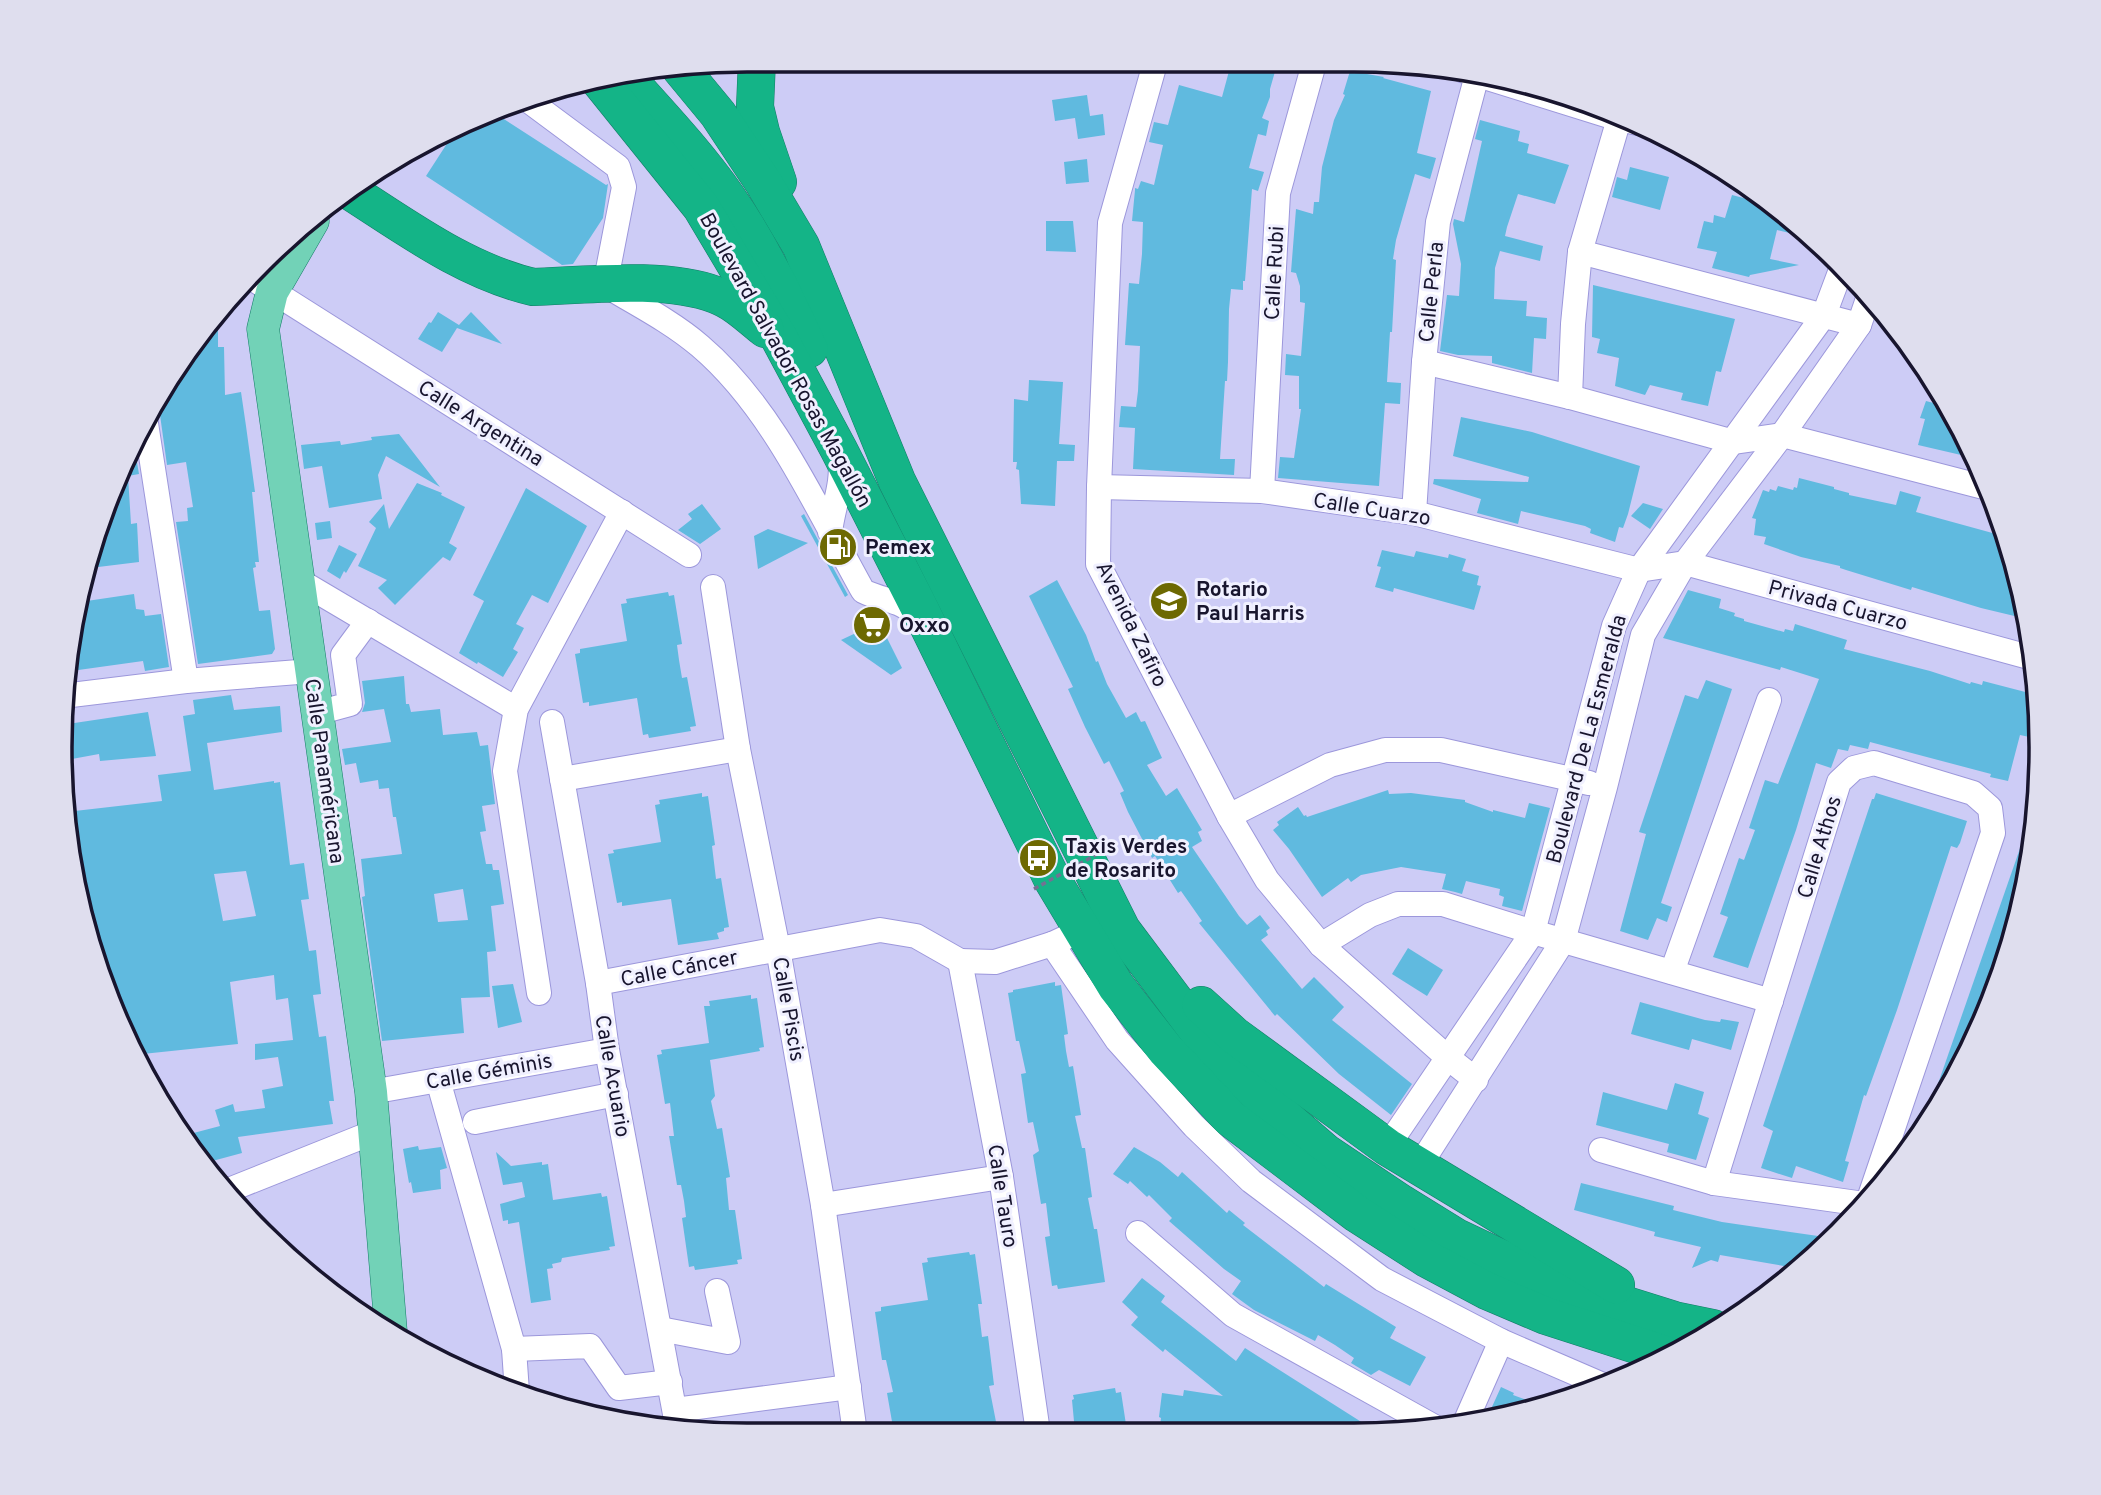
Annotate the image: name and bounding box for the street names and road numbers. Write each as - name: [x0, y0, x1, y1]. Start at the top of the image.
- street label: Boulevard Salvador Rosas Magallón: [692, 209, 877, 513]
- street label: Calle Rubi: [1260, 225, 1291, 321]
- street label: Calle Perla: [1414, 240, 1451, 344]
- street label: Calle Argentina: [412, 375, 548, 474]
- street label: Calle Cuarzo: [1311, 488, 1433, 533]
- street label: Avenida Zafiro: [1089, 557, 1173, 692]
- street label: Privada Cuarzo: [1765, 575, 1910, 638]
- street label: Boulevard De La Esmeralda: [1541, 612, 1634, 867]
- street label: Calle Panaméricana: [297, 677, 350, 865]
- street label: Calle Athos: [1792, 793, 1849, 902]
- street label: Calle Cáncer: [618, 945, 740, 994]
- street label: Calle Piscis: [765, 955, 810, 1064]
- street label: Calle Acuario: [587, 1013, 636, 1140]
- street label: Calle Géminis: [424, 1048, 555, 1097]
- street label: Calle Tauro: [980, 1143, 1023, 1250]

